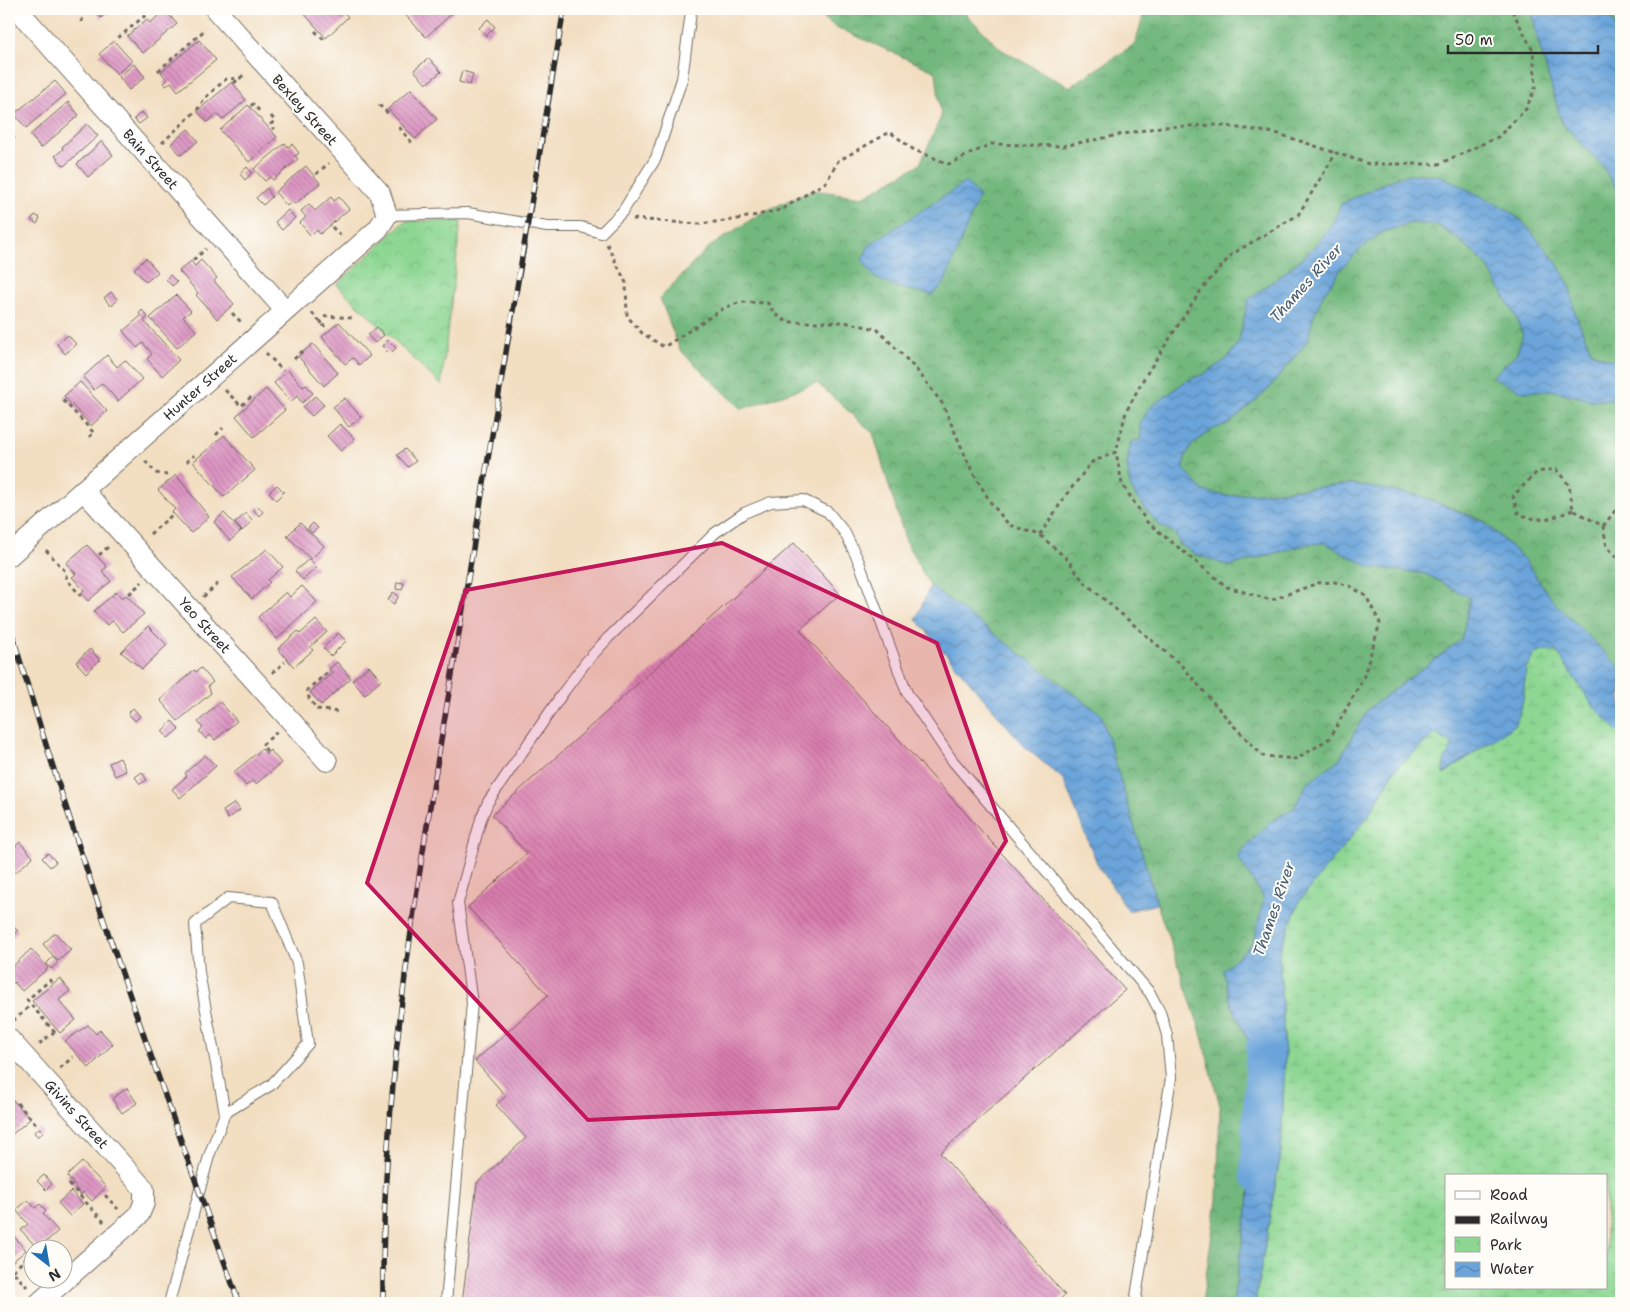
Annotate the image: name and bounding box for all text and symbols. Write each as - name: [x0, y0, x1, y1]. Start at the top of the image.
- scale bar: [1448, 22, 1598, 54]
- text: 50 m: [1455, 30, 1493, 50]
- street label: Bexley Street: [268, 71, 342, 149]
- street label: Bain Street: [119, 125, 182, 193]
- water label: Thames River: [1265, 239, 1347, 327]
- street label: Hunter Street: [159, 349, 240, 424]
- street label: Yeo Street: [175, 594, 235, 657]
- water label: Thames River: [1248, 858, 1300, 959]
- street label: Givins Street: [41, 1076, 112, 1152]
- legend: [1445, 1174, 1608, 1290]
- text: Road: [1490, 1185, 1528, 1205]
- text: Railway: [1490, 1209, 1548, 1229]
- text: Park: [1490, 1235, 1522, 1255]
- north arrow: [22, 1240, 72, 1290]
- text: Water: [1490, 1259, 1534, 1279]
- text: N: [45, 1265, 64, 1286]

